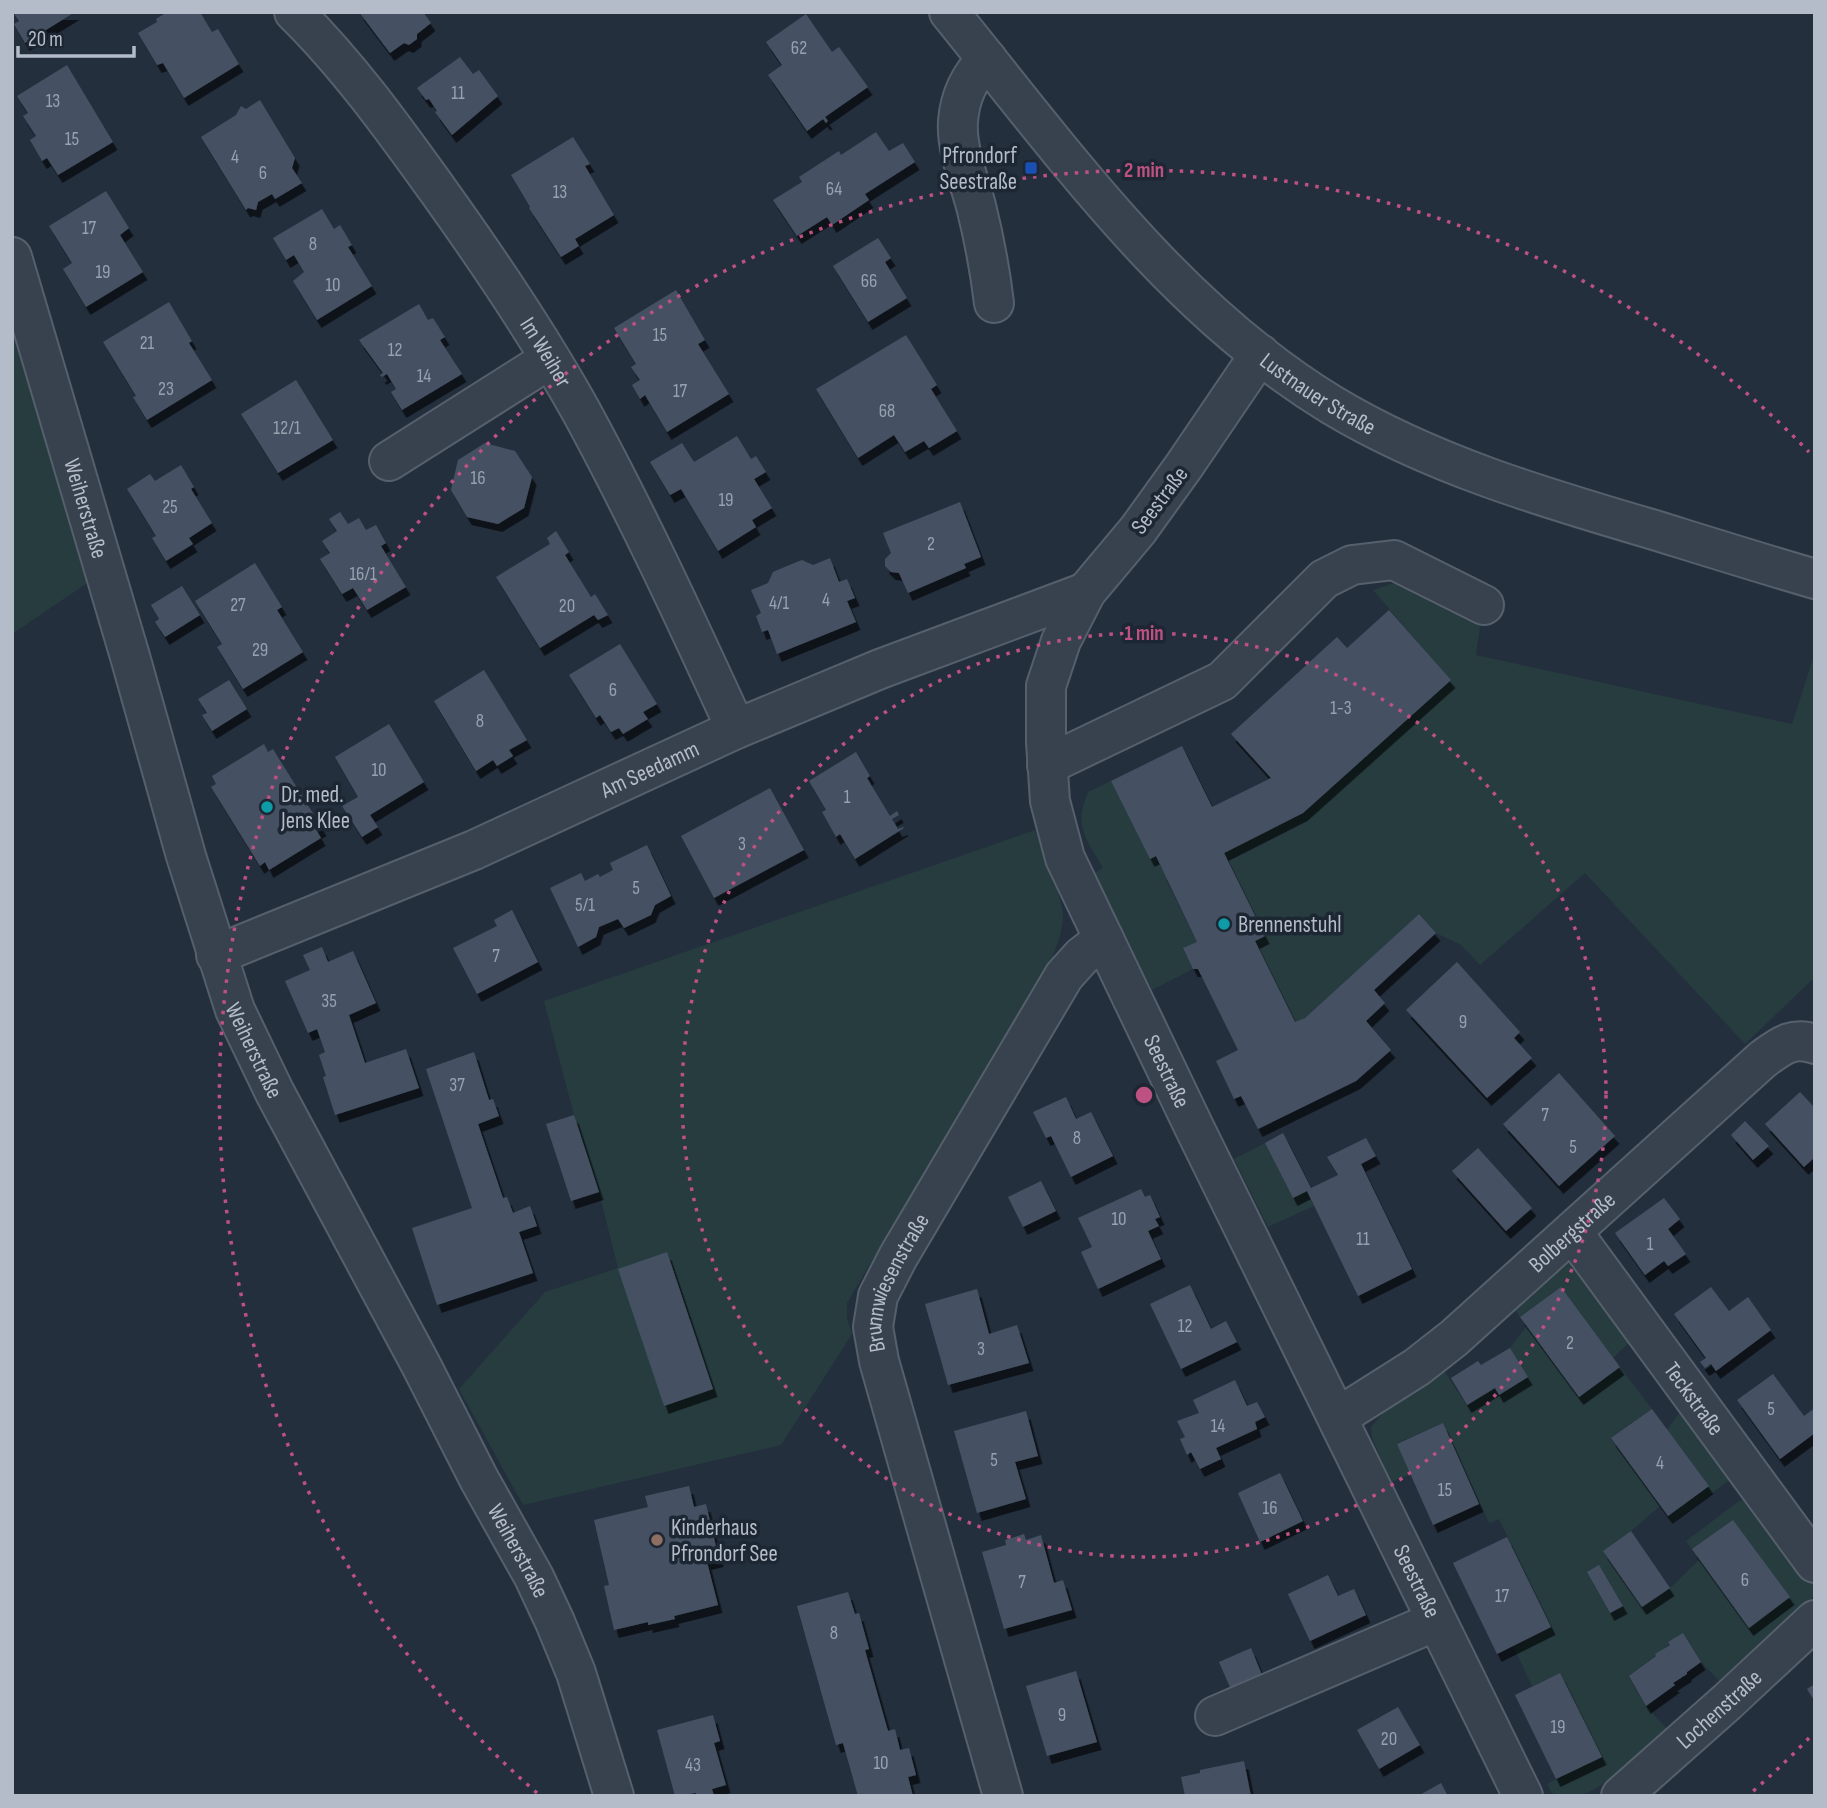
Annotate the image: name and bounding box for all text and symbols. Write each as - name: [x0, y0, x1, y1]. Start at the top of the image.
- scale bar: [18, 14, 133, 58]
- text: 20 m: [28, 27, 63, 52]
- house number: 62: [791, 37, 807, 60]
- house number: 11: [451, 82, 465, 105]
- house number: 13: [46, 90, 60, 113]
- house number: 15: [65, 128, 79, 151]
- place label: Pfrondorf Seestraße: [939, 142, 1017, 196]
- house number: 4: [231, 146, 239, 169]
- text: 2 min: [1124, 158, 1164, 183]
- marker: Pfrondorf Seestraße: [1023, 160, 1039, 176]
- house number: 6: [259, 162, 267, 185]
- house number: 64: [826, 178, 842, 201]
- house number: 13: [553, 181, 567, 204]
- house number: 17: [82, 217, 97, 240]
- house number: 8: [309, 233, 317, 256]
- house number: 19: [95, 261, 111, 284]
- house number: 66: [861, 270, 877, 293]
- house number: 10: [325, 274, 341, 297]
- street label: Im Weiher: [513, 312, 578, 393]
- house number: 15: [653, 324, 667, 347]
- house number: 21: [140, 332, 155, 355]
- house number: 12: [388, 339, 402, 362]
- street label: Lustnauer Straße: [1254, 347, 1380, 442]
- house number: 14: [417, 365, 431, 388]
- house number: 23: [158, 378, 174, 401]
- house number: 17: [673, 380, 688, 403]
- house number: 68: [879, 400, 895, 423]
- house number: 12/1: [273, 417, 301, 440]
- street label: Weiherstraße: [57, 455, 113, 562]
- street label: Seestraße: [1125, 461, 1194, 540]
- house number: 16: [471, 467, 485, 490]
- house number: 19: [718, 489, 734, 512]
- house number: 25: [162, 496, 178, 519]
- house number: 2: [927, 533, 935, 556]
- house number: 16/1: [349, 563, 377, 586]
- house number: 4: [822, 589, 830, 612]
- house number: 4/1: [769, 592, 789, 615]
- house number: 27: [230, 594, 246, 617]
- house number: 20: [559, 595, 575, 618]
- text: 1 min: [1124, 621, 1164, 646]
- house number: 29: [252, 639, 268, 662]
- house number: 6: [609, 679, 617, 702]
- house number: 1-3: [1330, 697, 1352, 720]
- house number: 8: [476, 710, 484, 733]
- street label: Am Seedamm: [596, 735, 704, 805]
- house number: 10: [371, 759, 387, 782]
- place label: Dr. med. Jens Klee: [280, 781, 350, 835]
- house number: 1: [844, 786, 851, 809]
- marker: Dr. med. Jens Klee: [259, 799, 275, 815]
- house number: 3: [738, 833, 746, 856]
- house number: 5: [632, 877, 640, 900]
- house number: 5/1: [575, 894, 595, 917]
- place label: Brennenstuhl: [1238, 911, 1342, 939]
- marker: Brennenstuhl: [1216, 916, 1232, 932]
- house number: 7: [492, 945, 500, 968]
- house number: 35: [321, 990, 337, 1013]
- street label: Weiherstraße: [219, 998, 288, 1103]
- house number: 9: [1459, 1011, 1467, 1034]
- street label: Seestraße: [1137, 1031, 1196, 1113]
- house number: 37: [449, 1074, 465, 1097]
- centre of rings: [1132, 1083, 1156, 1107]
- house number: 7: [1541, 1104, 1549, 1127]
- house number: 8: [1073, 1127, 1081, 1150]
- house number: 5: [1569, 1136, 1577, 1159]
- street label: Bolbergstraße: [1523, 1186, 1622, 1279]
- house number: 10: [1111, 1208, 1127, 1231]
- street label: Brunnwiesenstraße: [860, 1209, 936, 1354]
- house number: 11: [1356, 1228, 1370, 1251]
- house number: 1: [1647, 1233, 1654, 1256]
- house number: 12: [1178, 1315, 1192, 1338]
- house number: 2: [1566, 1332, 1574, 1355]
- house number: 3: [977, 1338, 985, 1361]
- street label: Teckstraße: [1657, 1357, 1730, 1441]
- house number: 5: [1767, 1398, 1775, 1421]
- house number: 14: [1211, 1415, 1225, 1438]
- house number: 5: [990, 1449, 998, 1472]
- house number: 4: [1656, 1452, 1664, 1475]
- house number: 15: [1438, 1479, 1452, 1502]
- house number: 16: [1263, 1497, 1277, 1520]
- street label: Weiherstraße: [481, 1499, 555, 1602]
- place label: Kinderhaus Pfrondorf See: [671, 1514, 778, 1568]
- marker: Kinderhaus Pfrondorf See: [649, 1532, 665, 1548]
- street label: Seestraße: [1387, 1541, 1446, 1623]
- house number: 6: [1741, 1569, 1749, 1592]
- house number: 7: [1018, 1571, 1026, 1594]
- house number: 17: [1495, 1585, 1510, 1608]
- house number: 8: [830, 1622, 838, 1645]
- street label: Lochenstraße: [1671, 1664, 1768, 1755]
- house number: 9: [1058, 1704, 1066, 1727]
- house number: 19: [1550, 1716, 1566, 1739]
- house number: 20: [1381, 1728, 1397, 1751]
- house number: 10: [873, 1752, 889, 1775]
- house number: 43: [685, 1754, 701, 1777]

